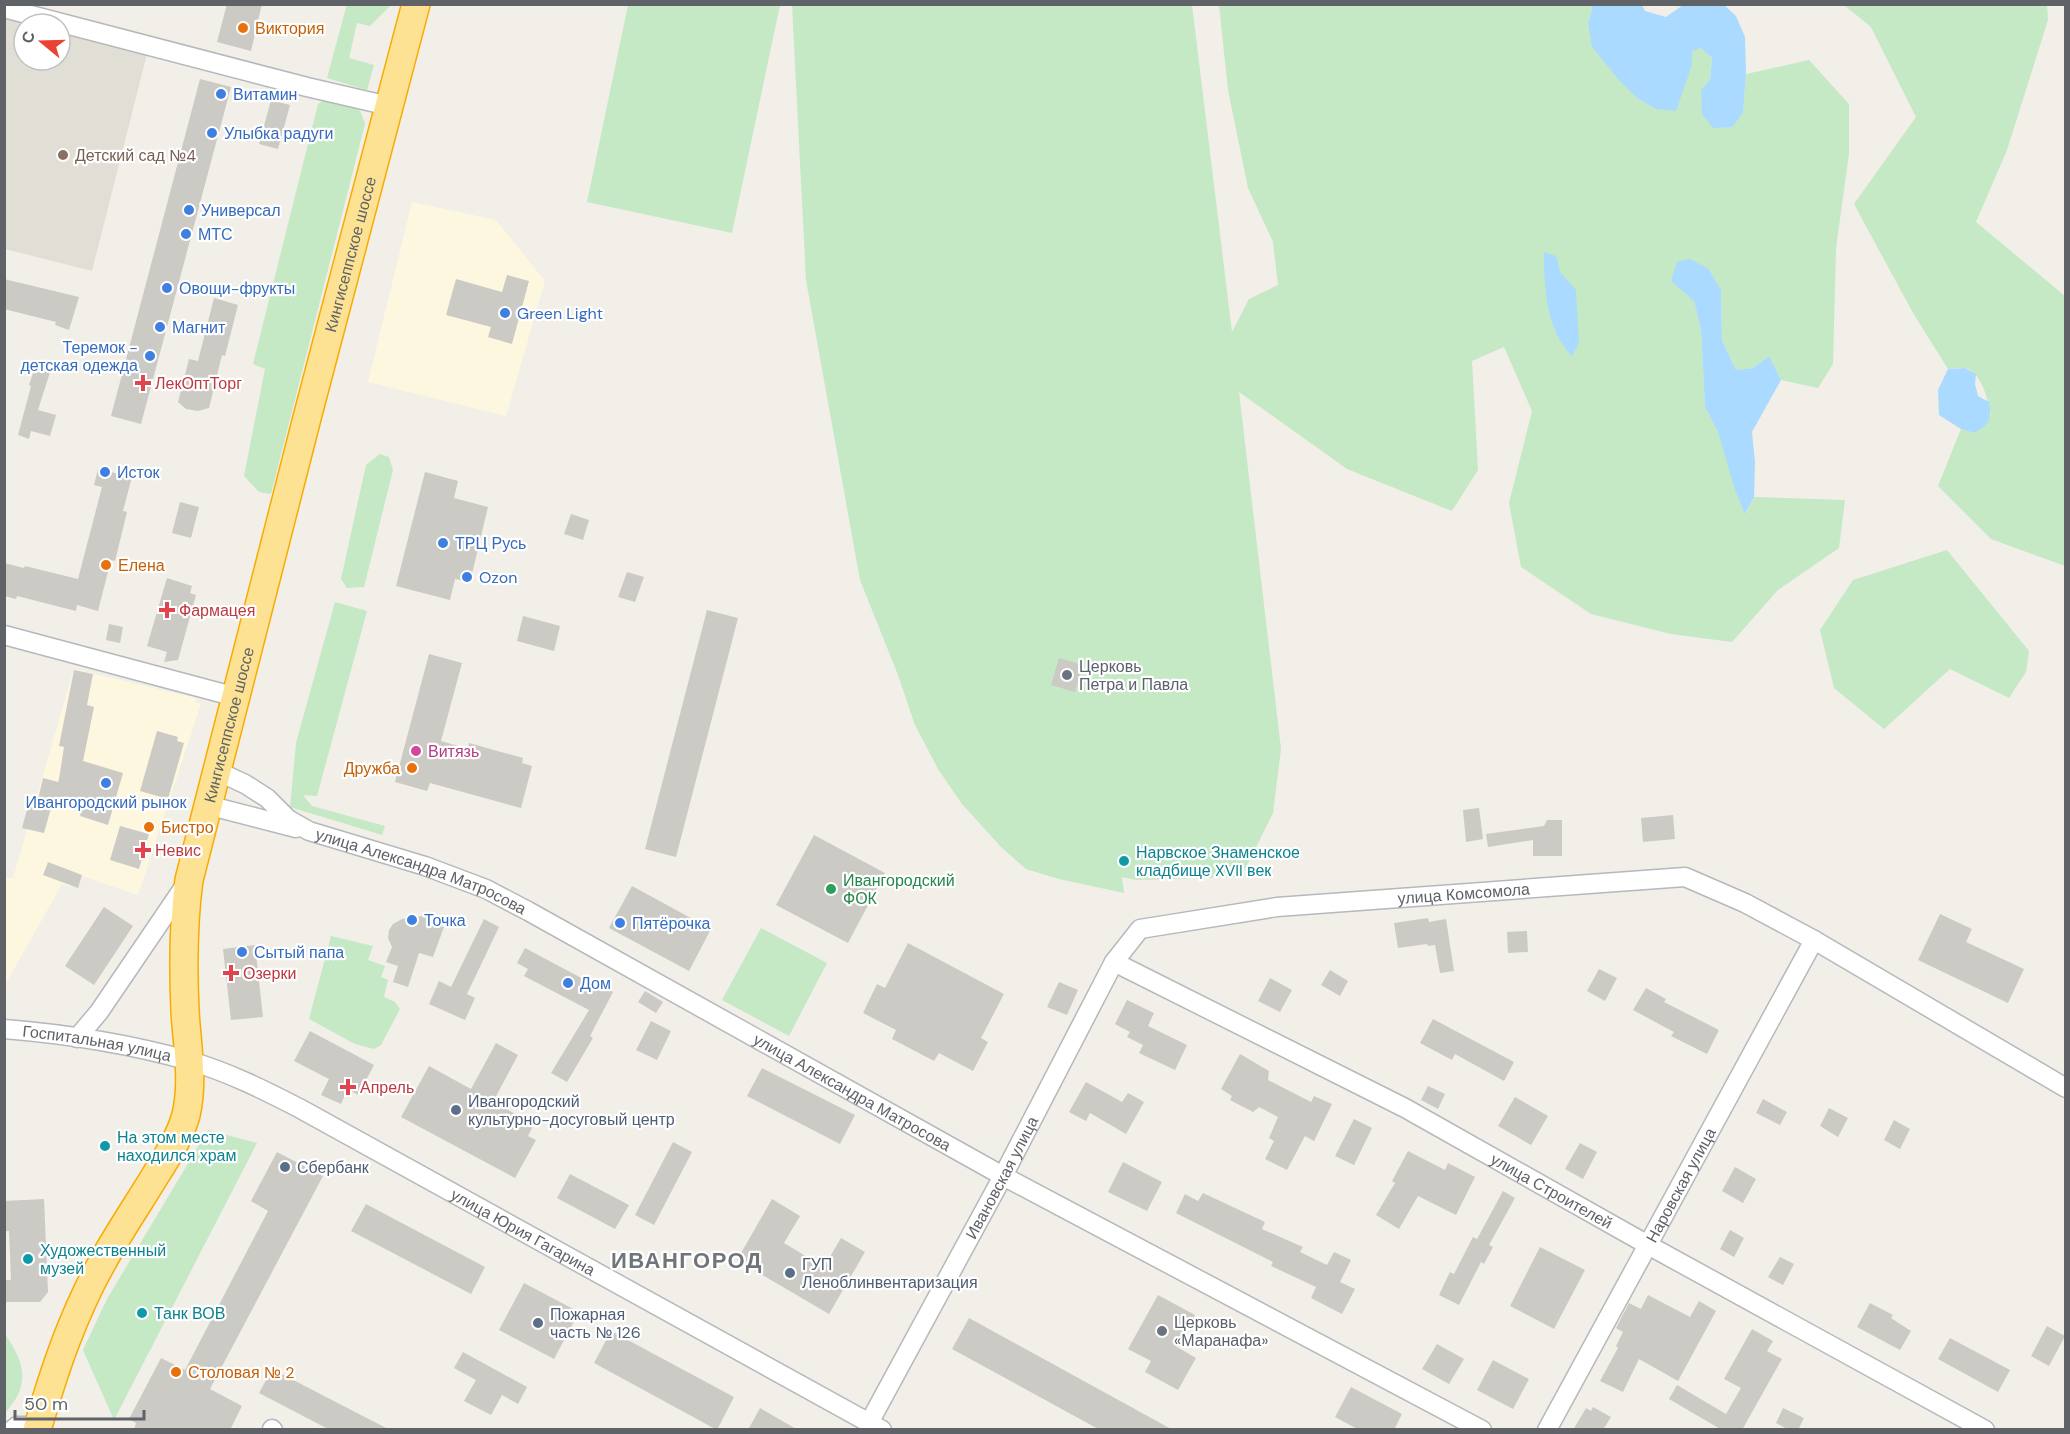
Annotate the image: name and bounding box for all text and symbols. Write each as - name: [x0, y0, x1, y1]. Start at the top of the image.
- north arrow: [12, 12, 72, 72]
- place label: Виктория: [255, 18, 324, 39]
- marker: Виктория: [236, 21, 250, 35]
- text: С: [16, 28, 40, 46]
- place label: Витамин: [233, 84, 297, 105]
- marker: Витамин: [214, 87, 228, 101]
- place label: Улыбка радуги: [224, 123, 334, 144]
- marker: Улыбка радуги: [205, 126, 219, 140]
- place label: Детский сад №4: [75, 145, 196, 166]
- marker: Детский сад №4: [56, 148, 70, 162]
- street label: Кингисеппское шоссе: [320, 174, 381, 334]
- place label: Универсал: [201, 200, 281, 221]
- marker: Универсал: [182, 203, 196, 217]
- place label: МТС: [198, 224, 233, 245]
- marker: МТС: [179, 227, 193, 241]
- place label: Овощи-фрукты: [179, 278, 295, 299]
- marker: Овощи-фрукты: [160, 281, 174, 295]
- place label: Green Light: [517, 303, 603, 324]
- marker: Green Light: [498, 306, 512, 320]
- place label: Магнит: [172, 317, 226, 338]
- marker: Магнит: [153, 320, 167, 334]
- place label: Теремок - детская одежда: [20, 337, 138, 376]
- marker: Теремок - детская одежда: [143, 349, 157, 363]
- place label: ЛекОптТорг: [155, 373, 242, 394]
- marker: ЛекОптТорг: [136, 376, 150, 390]
- place label: Исток: [117, 462, 161, 483]
- marker: Исток: [98, 465, 112, 479]
- place label: ТРЦ Русь: [455, 533, 526, 554]
- marker: ТРЦ Русь: [436, 536, 450, 550]
- place label: Елена: [118, 555, 165, 576]
- marker: Елена: [99, 558, 113, 572]
- place label: Ozon: [479, 567, 517, 588]
- marker: Ozon: [460, 570, 474, 584]
- place label: Фармацея: [179, 600, 255, 621]
- marker: Фармацея: [160, 603, 174, 617]
- street label: Кингисеппское шоссе: [199, 645, 259, 805]
- place label: Церковь Петра и Павла: [1079, 656, 1188, 695]
- marker: Церковь Петра и Павла: [1060, 668, 1074, 682]
- place label: Витязь: [428, 741, 479, 762]
- marker: Витязь: [409, 744, 423, 758]
- place label: Дружба: [344, 758, 400, 779]
- marker: Дружба: [405, 761, 419, 775]
- marker: Ивангородский рынок: [99, 776, 113, 790]
- place label: Ивангородский рынок: [26, 792, 187, 813]
- place label: Бистро: [161, 817, 214, 838]
- marker: Бистро: [142, 820, 156, 834]
- street label: улица Александра Матросова: [313, 824, 530, 919]
- place label: Невис: [155, 840, 201, 861]
- place label: Нарвское Знаменское кладбище XVII век: [1136, 842, 1300, 881]
- marker: Невис: [136, 843, 150, 857]
- marker: Нарвское Знаменское кладбище XVII век: [1117, 854, 1131, 868]
- place label: Ивангородский ФОК: [843, 870, 955, 909]
- street label: улица Комсомола: [1397, 878, 1531, 909]
- marker: Ивангородский ФОК: [824, 882, 838, 896]
- place label: Точка: [424, 910, 466, 931]
- marker: Точка: [405, 913, 419, 927]
- place label: Пятёрочка: [632, 913, 711, 934]
- marker: Пятёрочка: [613, 916, 627, 930]
- place label: Сытый папа: [254, 942, 344, 963]
- marker: Сытый папа: [235, 945, 249, 959]
- place label: Озерки: [243, 963, 296, 984]
- marker: Озерки: [224, 966, 238, 980]
- place label: Дом: [580, 973, 611, 994]
- marker: Дом: [561, 976, 575, 990]
- street label: Госпитальная улица: [21, 1021, 174, 1067]
- street label: улица Александра Матросова: [750, 1029, 955, 1156]
- place label: Апрель: [360, 1077, 414, 1098]
- marker: Апрель: [341, 1080, 355, 1094]
- place label: Ивангородский культурно-досуговый центр: [468, 1091, 675, 1130]
- marker: Ивангородский культурно-досуговый центр: [449, 1103, 463, 1117]
- street label: Ивановская улица: [961, 1113, 1043, 1243]
- street label: Наровская улица: [1641, 1124, 1721, 1246]
- place label: На этом месте находился храм: [117, 1127, 236, 1166]
- marker: На этом месте находился храм: [98, 1139, 112, 1153]
- street label: улица Строителей: [1487, 1148, 1616, 1234]
- place label: Сбербанк: [297, 1157, 370, 1178]
- marker: Сбербанк: [278, 1160, 292, 1174]
- street label: улица Юрия Гагарина: [447, 1184, 599, 1281]
- place label: Художественный музей: [40, 1240, 166, 1279]
- district label: ИВАНГОРОД: [611, 1246, 763, 1275]
- marker: Художественный музей: [21, 1252, 35, 1266]
- place label: ГУП Леноблинвентаризация: [802, 1254, 978, 1293]
- marker: ГУП Леноблинвентаризация: [783, 1266, 797, 1280]
- place label: Танк ВОВ: [154, 1303, 225, 1324]
- place label: Пожарная часть № 126: [550, 1304, 641, 1343]
- marker: Танк ВОВ: [135, 1306, 149, 1320]
- place label: Церковь «Маранафа»: [1174, 1312, 1268, 1351]
- marker: Пожарная часть № 126: [531, 1316, 545, 1330]
- marker: Церковь «Маранафа»: [1155, 1324, 1169, 1338]
- place label: Столовая № 2: [188, 1362, 294, 1383]
- marker: Столовая № 2: [169, 1365, 183, 1379]
- scale bar: [15, 1383, 144, 1421]
- text: 50 m: [24, 1392, 68, 1416]

